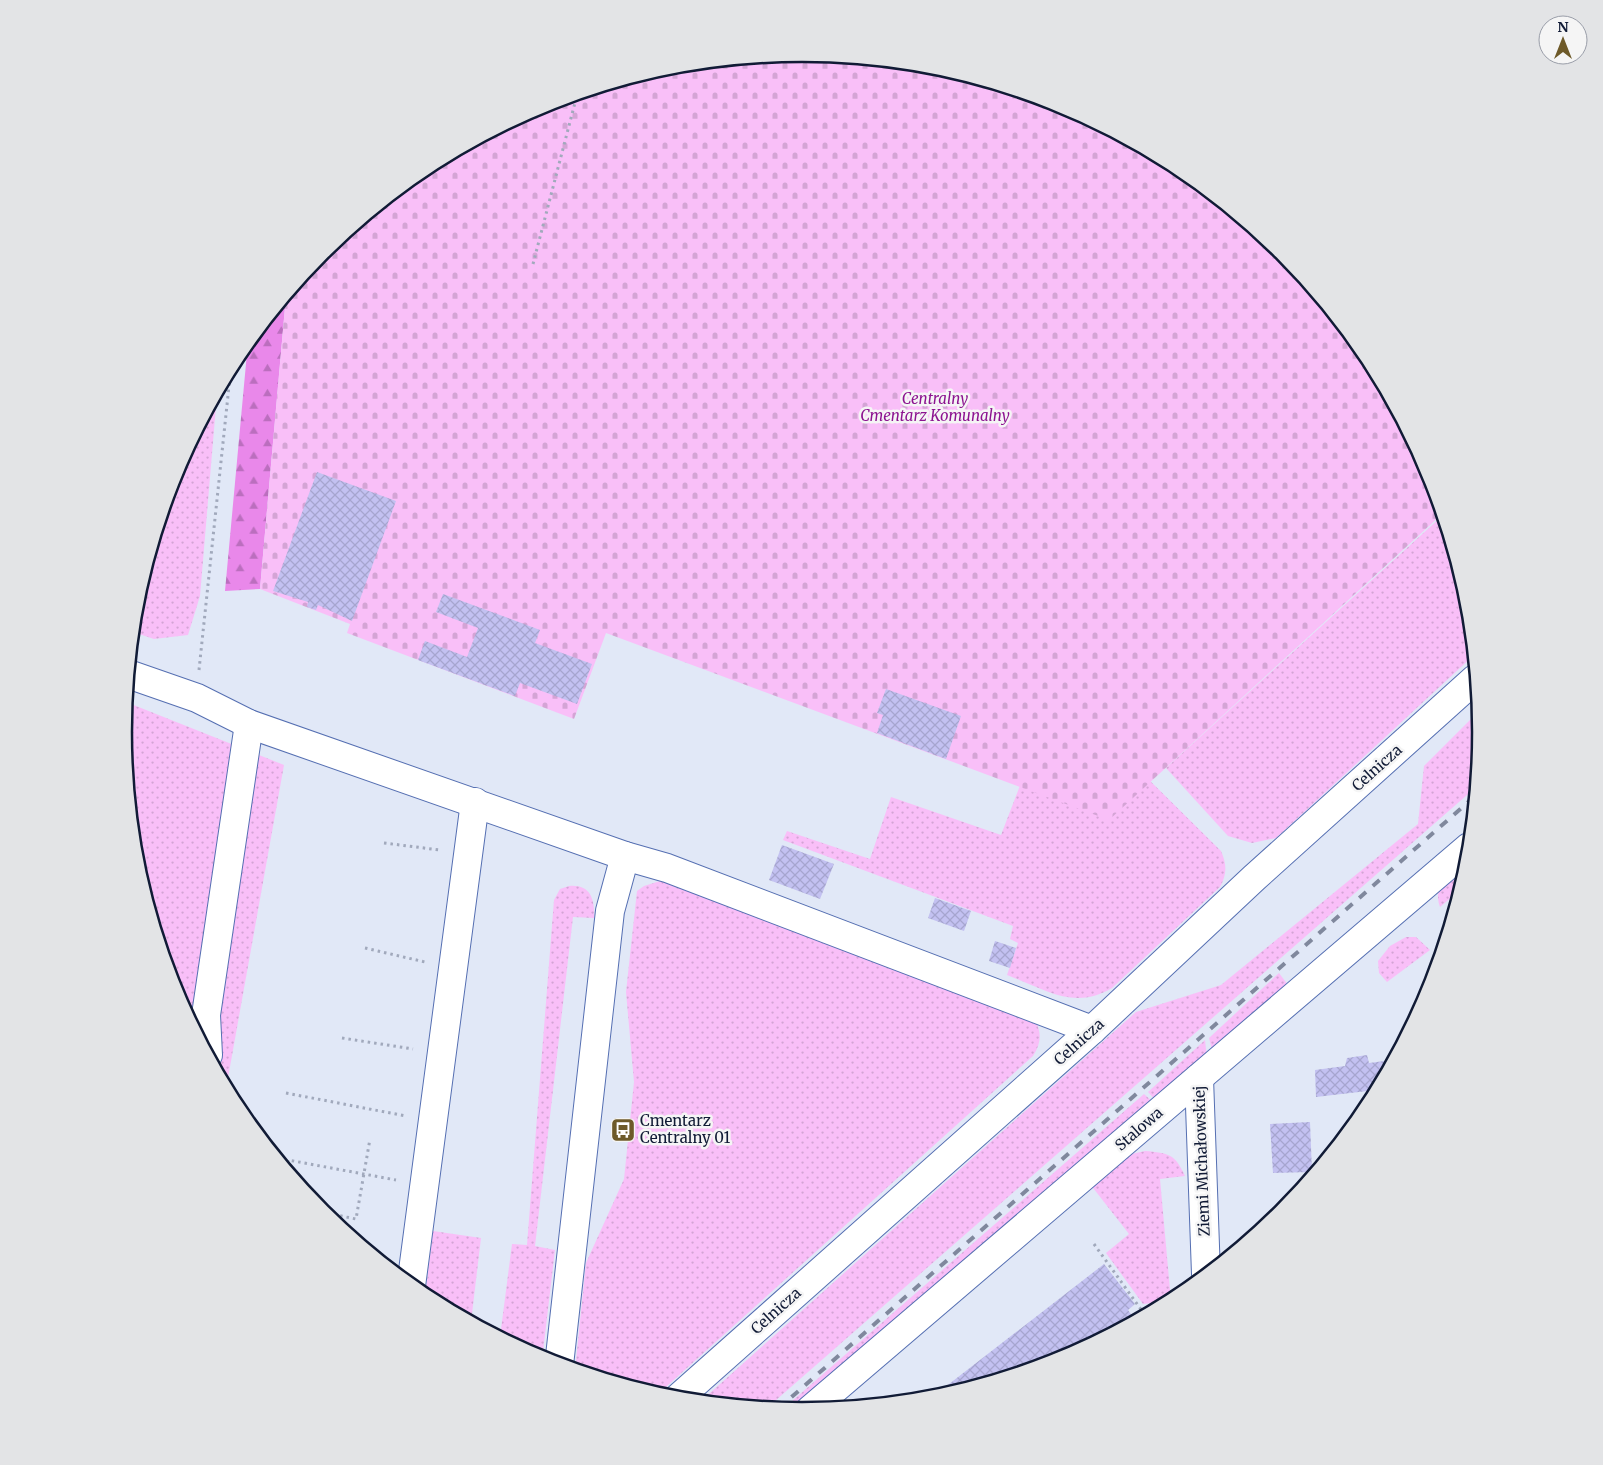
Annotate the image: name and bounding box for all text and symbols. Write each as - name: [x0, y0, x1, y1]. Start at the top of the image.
- north arrow: [1538, 15, 1588, 65]
- text: N: [1557, 18, 1569, 36]
- park label: Centralny Cmentarz Komunalny: [860, 389, 1010, 425]
- street label: Celnicza: [1348, 740, 1406, 795]
- street label: Celnicza: [1050, 1014, 1108, 1069]
- street label: Ziemi Michałowskiej: [1189, 1085, 1214, 1237]
- street label: Stalowa: [1111, 1103, 1166, 1154]
- place label: Cmentarz Centralny 01: [640, 1111, 730, 1147]
- bus stop icon: Cmentarz Centralny 01: [610, 1117, 636, 1143]
- street label: Celnicza: [747, 1283, 805, 1338]

